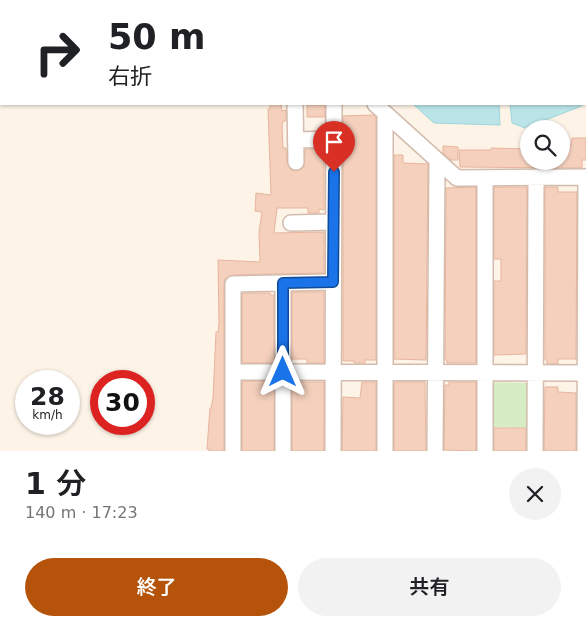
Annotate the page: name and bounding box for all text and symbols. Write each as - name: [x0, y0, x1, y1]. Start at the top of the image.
- text: 50 m: [108, 17, 205, 57]
- icon: right: [25, 20, 90, 85]
- text: 右折: [108, 64, 152, 89]
- map controls: [520, 120, 570, 170]
- button: search: [520, 120, 570, 170]
- pin: [313, 121, 355, 172]
- icon: arrive: [320, 128, 348, 156]
- position arrow: [256, 345, 308, 397]
- speed limit sign: 30: [90, 370, 155, 435]
- text: 28: [30, 382, 65, 411]
- text: km/h: [32, 408, 63, 422]
- text: 1 分: [25, 466, 86, 501]
- button: close: [509, 468, 561, 520]
- text: 140 m · 17:23: [25, 503, 138, 522]
- button: 終了: [25, 558, 288, 616]
- button: 共有: [298, 558, 561, 616]

